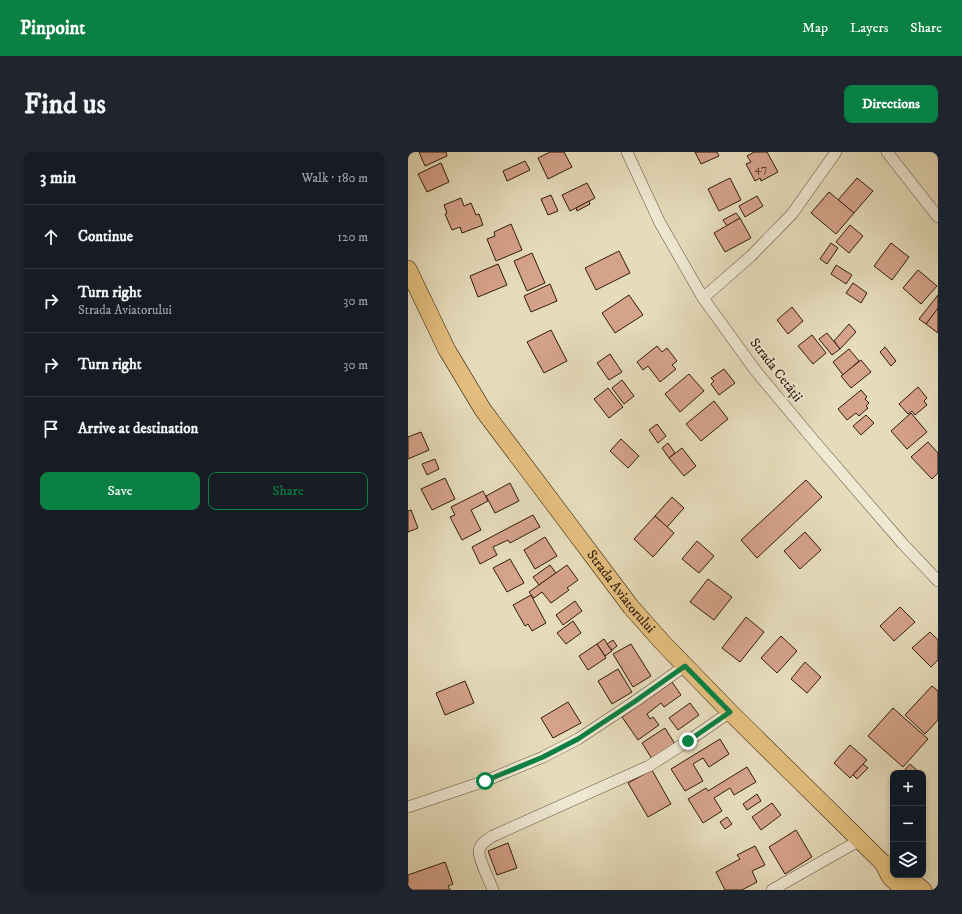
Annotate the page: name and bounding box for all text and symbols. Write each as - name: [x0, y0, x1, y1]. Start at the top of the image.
- text: Pinpoint: [20, 17, 85, 40]
- text: Map: [802, 19, 828, 37]
- text: Layers: [850, 19, 888, 37]
- text: Share: [910, 19, 942, 37]
- button: Directions: [844, 85, 938, 123]
- text: Find us: [24, 87, 106, 122]
- house number: 47: [755, 161, 767, 176]
- text: 3 min: [40, 167, 76, 189]
- text: Walk · 180 m: [301, 170, 368, 186]
- icon: ahead: [40, 226, 62, 248]
- text: Continue: [78, 227, 133, 246]
- text: 120 m: [337, 229, 368, 245]
- text: Turn right: [78, 283, 141, 302]
- icon: right: [40, 290, 62, 312]
- text: 30 m: [344, 293, 368, 309]
- text: Strada Aviatorului: [78, 302, 172, 318]
- street label: Strada Cetății: [745, 334, 807, 406]
- icon: right: [40, 354, 62, 376]
- text: Turn right: [78, 355, 141, 374]
- text: 30 m: [344, 357, 368, 373]
- icon: arrive: [40, 418, 62, 440]
- text: Arrive at destination: [78, 419, 198, 438]
- button: Save: [40, 472, 200, 510]
- button: Share: [208, 472, 368, 510]
- street label: Strada Aviatorului: [582, 547, 659, 637]
- route end: [679, 732, 697, 750]
- map controls: [890, 770, 926, 878]
- button: +: [890, 770, 926, 806]
- route start: [476, 772, 494, 790]
- button: −: [890, 806, 926, 842]
- button: layers: [890, 842, 926, 878]

